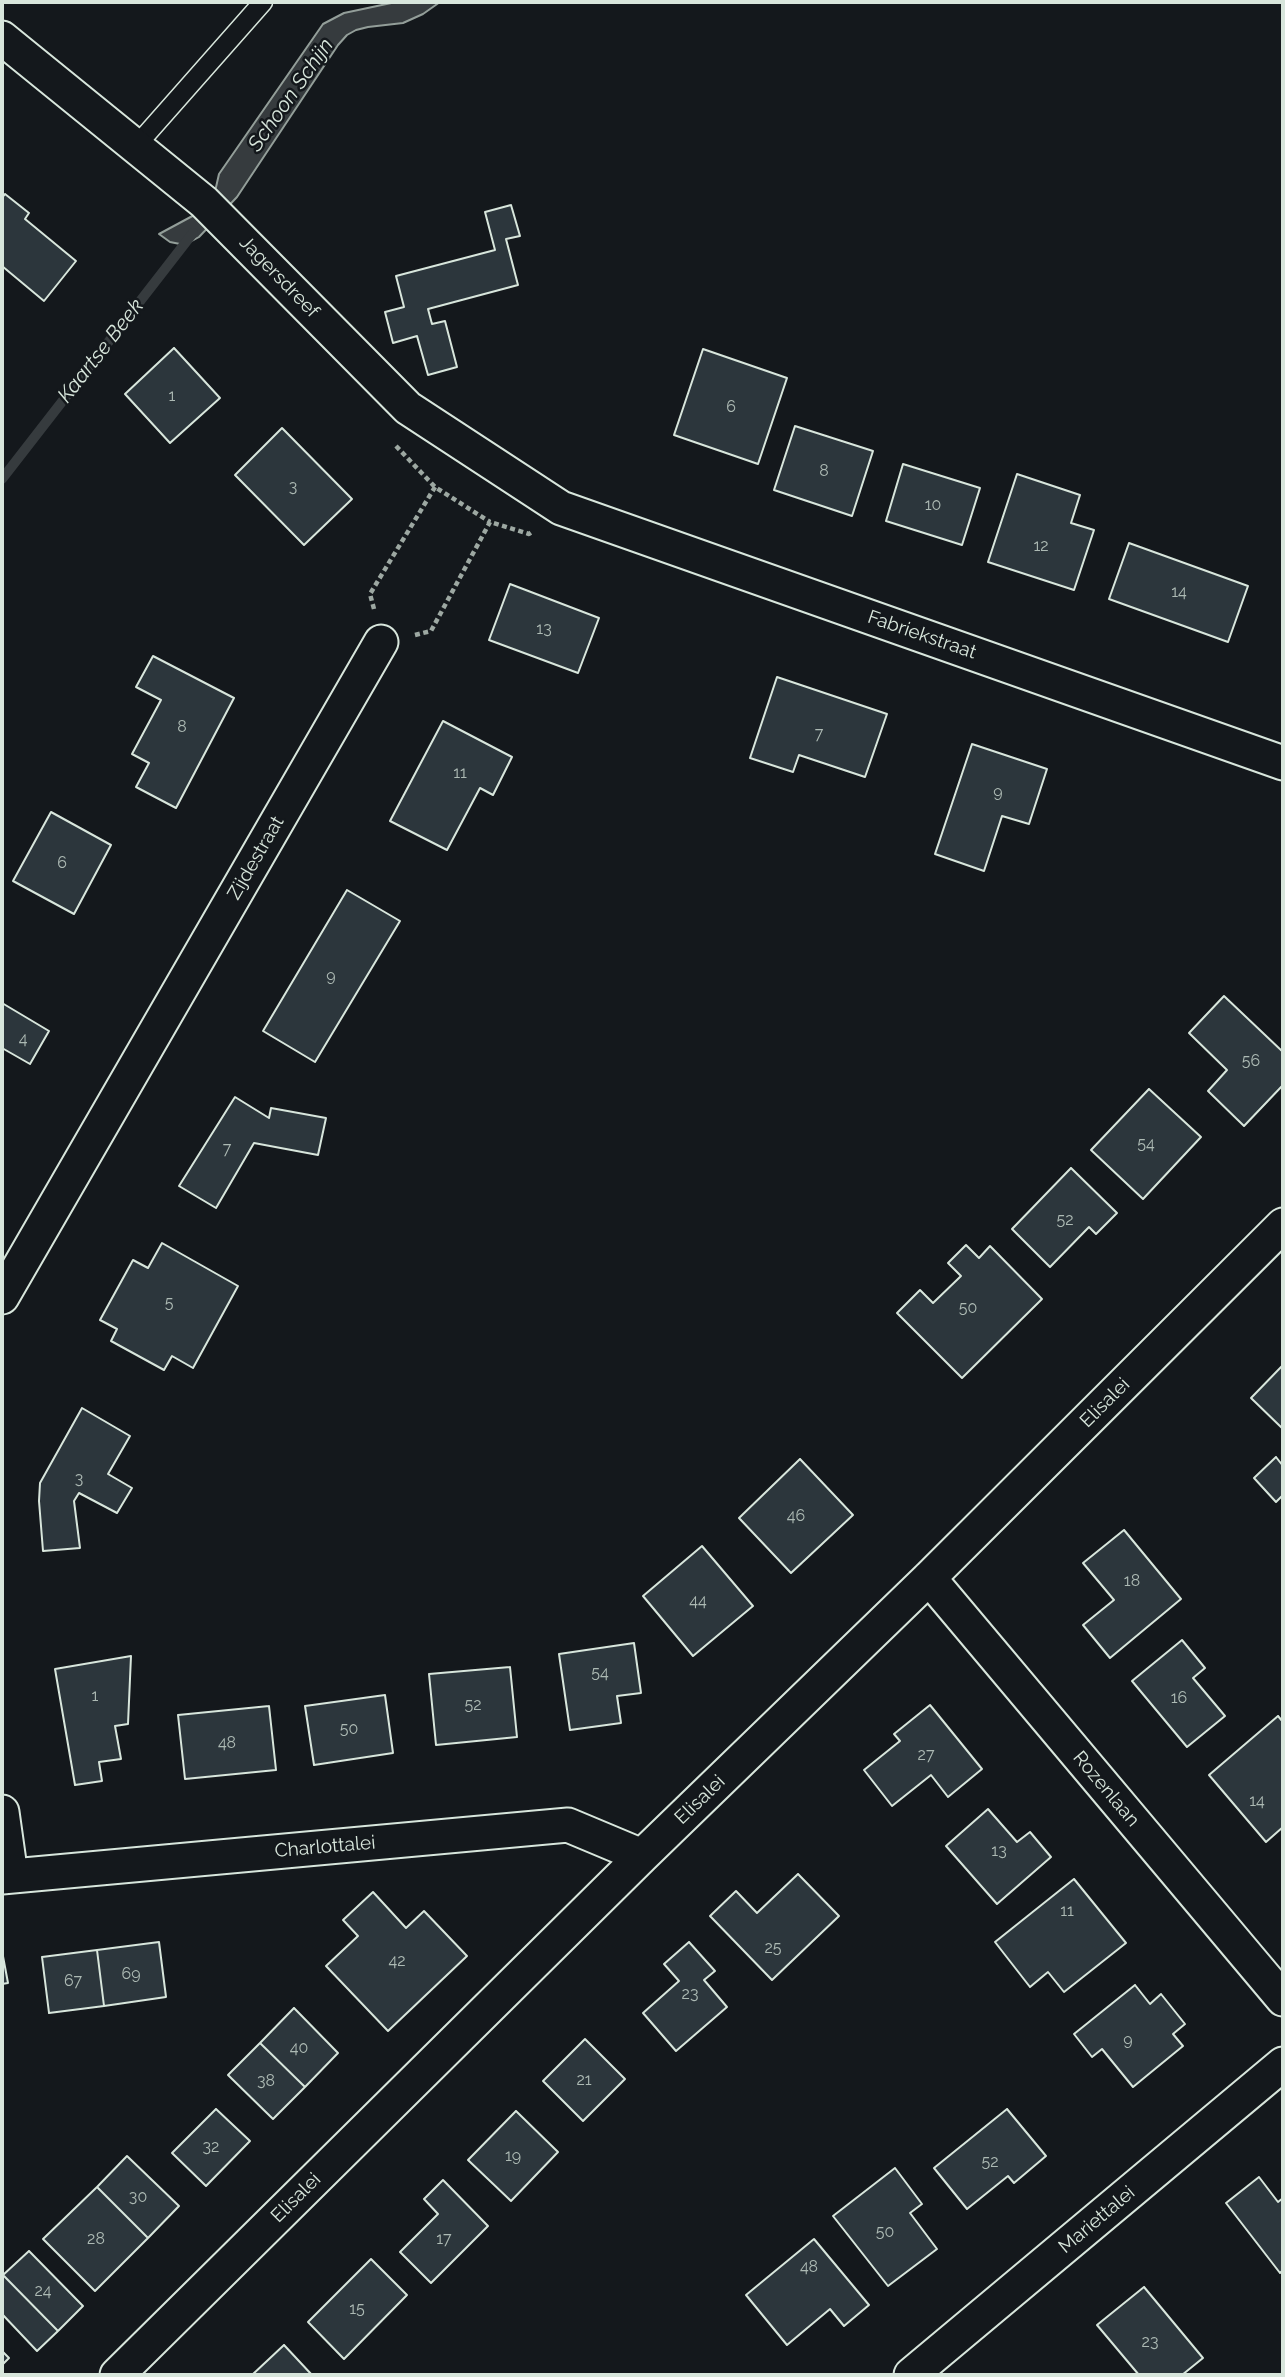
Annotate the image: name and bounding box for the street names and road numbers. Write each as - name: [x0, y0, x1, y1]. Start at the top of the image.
- street label: Jagersdreef: [234, 231, 324, 323]
- street label: Fabriekstraat: [865, 606, 979, 664]
- street label: Zijdestraat: [223, 812, 289, 904]
- street label: Elisalei: [1075, 1373, 1135, 1433]
- street label: Rozenlaan: [1068, 1747, 1144, 1831]
- street label: Elisalei: [670, 1771, 730, 1829]
- street label: Charlottalei: [274, 1831, 376, 1863]
- street label: Elisalei: [266, 2168, 326, 2228]
- street label: Mariettalei: [1054, 2182, 1140, 2258]

